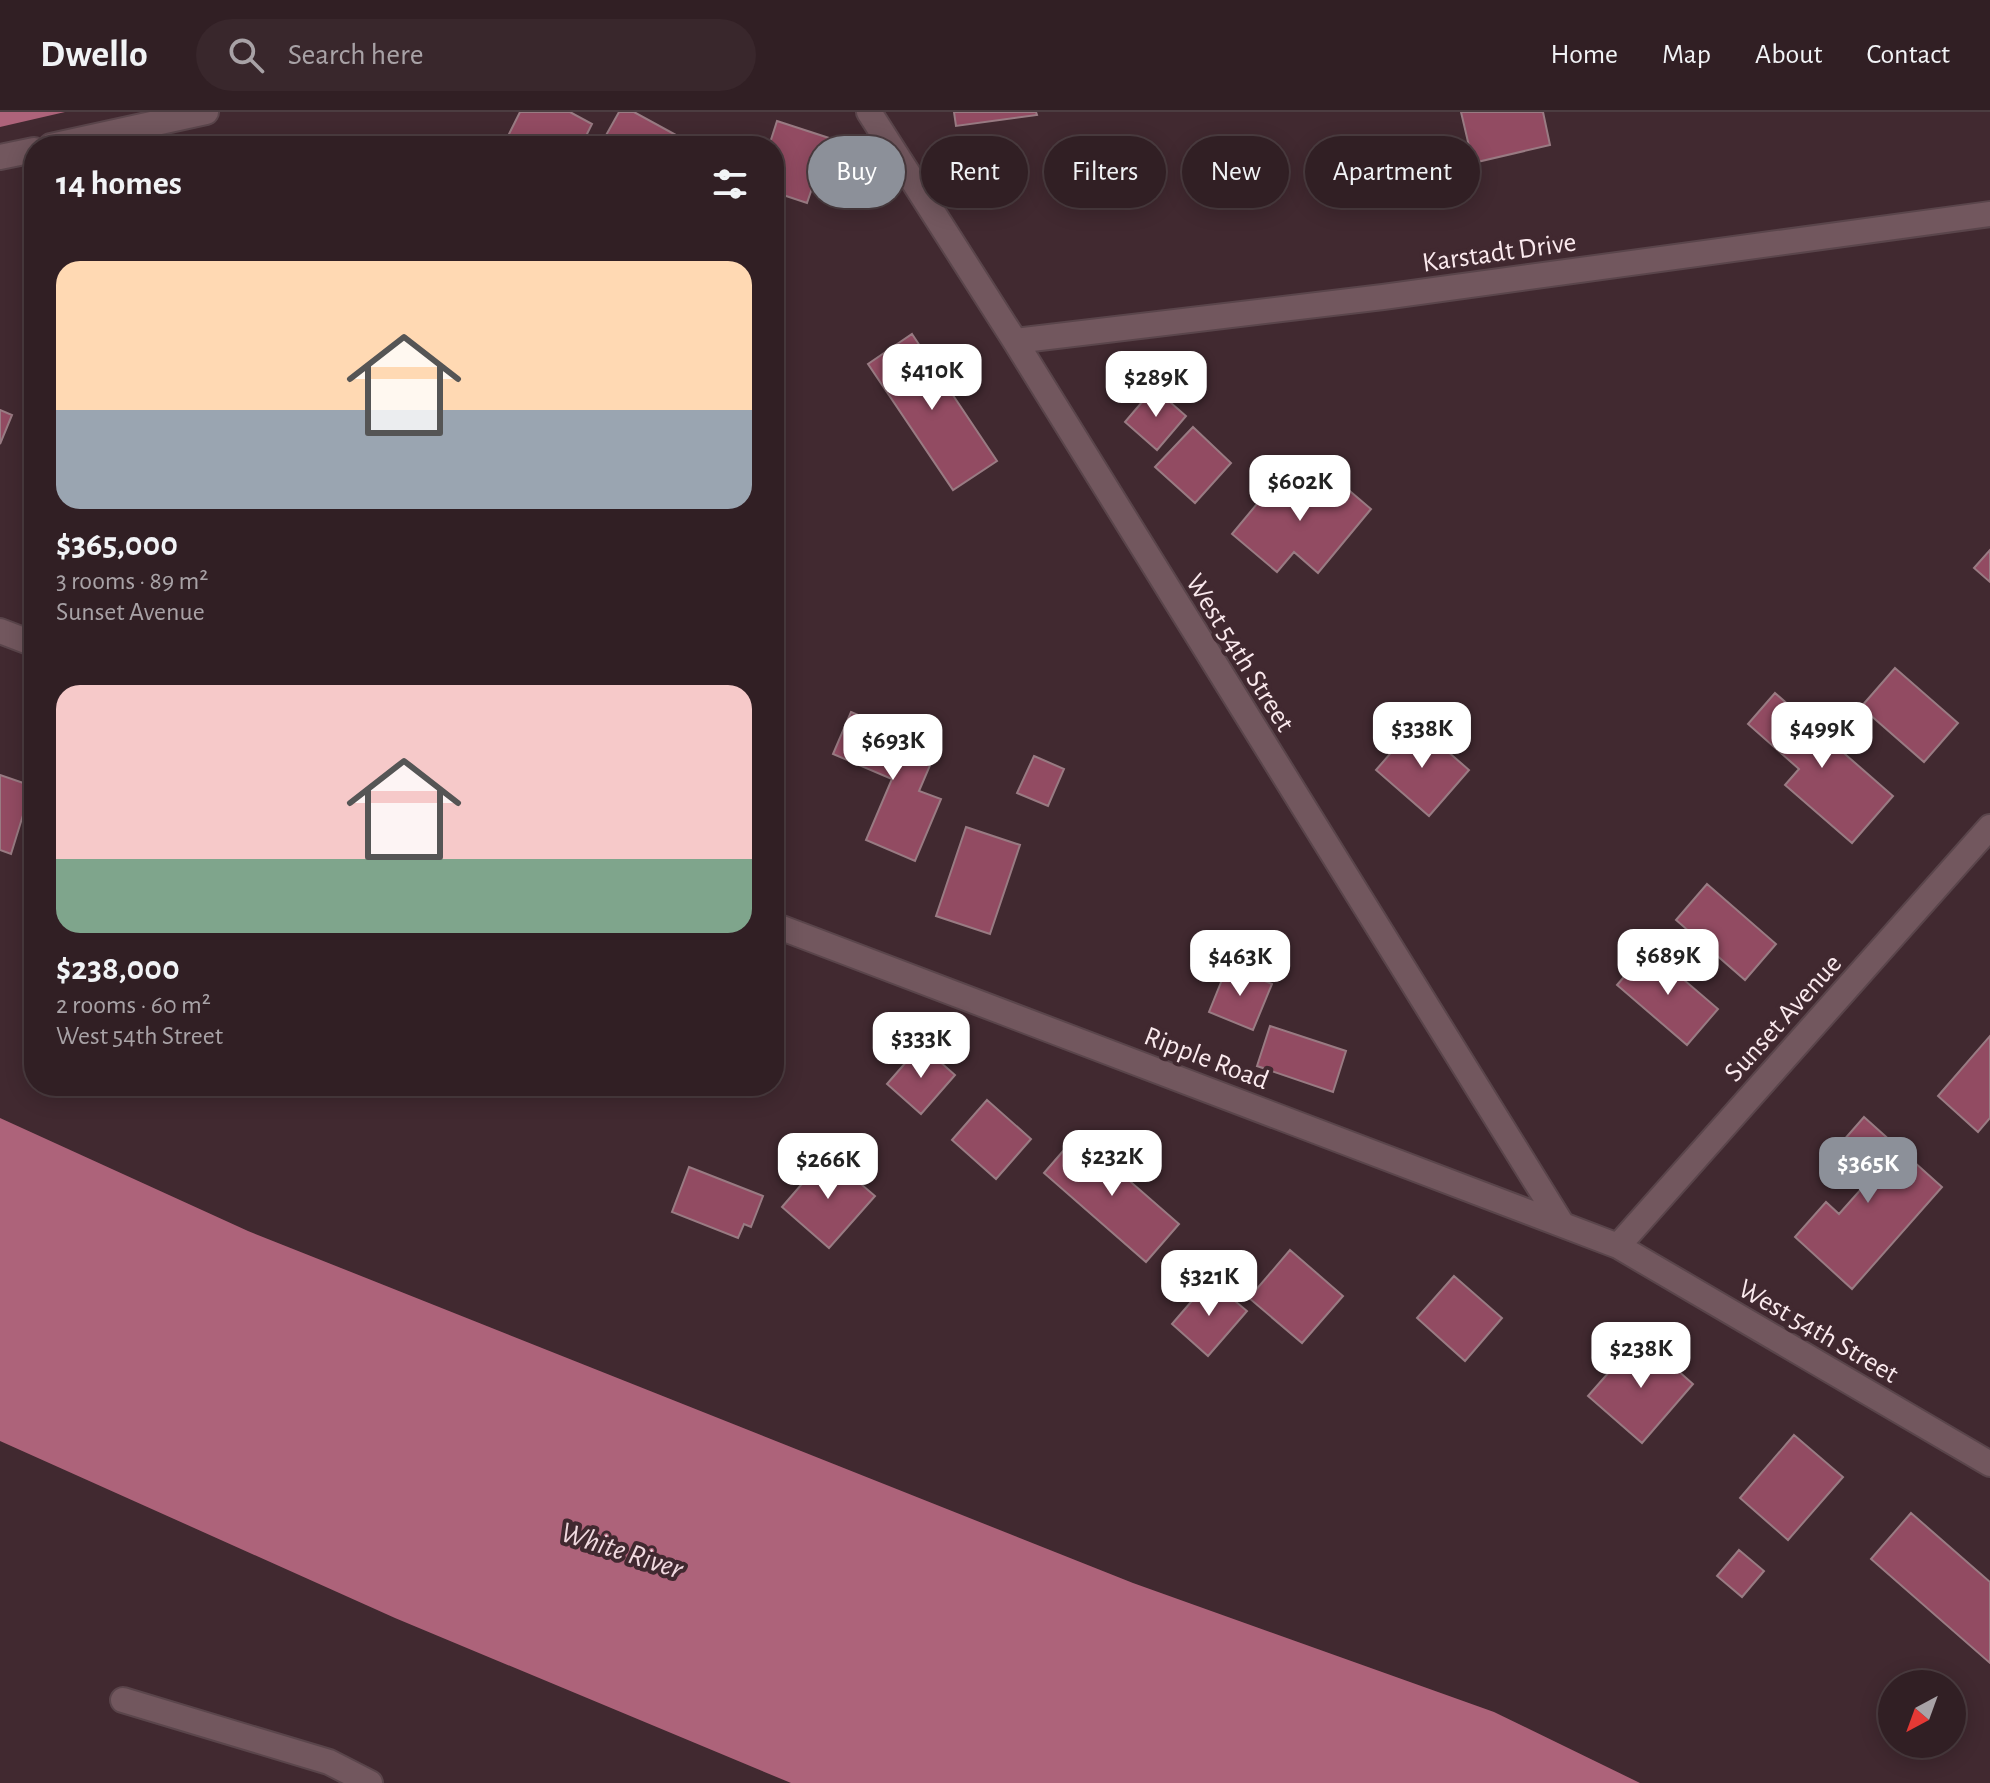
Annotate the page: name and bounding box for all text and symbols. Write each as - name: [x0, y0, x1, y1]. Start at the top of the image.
- search box: [196, 19, 756, 91]
- icon: search: [224, 33, 268, 77]
- text: Dwello: [40, 36, 148, 74]
- text: Search here: [288, 40, 424, 70]
- text: Home: [1551, 41, 1618, 69]
- text: Map: [1662, 41, 1711, 69]
- text: About: [1755, 41, 1823, 69]
- text: Contact: [1867, 41, 1950, 69]
- chip: Buy: [808, 136, 905, 208]
- chip: Rent: [921, 136, 1028, 208]
- chip: Filters: [1044, 136, 1166, 208]
- chip: New: [1182, 136, 1289, 208]
- chip: Apartment: [1305, 136, 1480, 208]
- icon: filters: [708, 162, 752, 206]
- text: 14 homes: [56, 167, 182, 201]
- street label: Karstadt Drive: [1420, 228, 1578, 278]
- icon: home: [332, 313, 476, 457]
- pin: $410K: [876, 344, 988, 412]
- pin: $289K: [1100, 351, 1212, 419]
- text: $410K: [901, 357, 963, 383]
- text: $289K: [1124, 364, 1188, 390]
- pin: $602K: [1244, 455, 1356, 523]
- text: $602K: [1267, 468, 1333, 494]
- text: $365,000: [56, 528, 178, 562]
- text: 3 rooms · 89 m²: [56, 568, 208, 594]
- street label: West 54th Street: [1180, 569, 1299, 737]
- text: Sunset Avenue: [56, 599, 205, 625]
- pin: $338K: [1366, 702, 1478, 770]
- pin: $499K: [1766, 702, 1878, 770]
- pin: $693K: [837, 714, 949, 782]
- text: $338K: [1391, 715, 1453, 741]
- text: $499K: [1789, 715, 1855, 741]
- text: $693K: [861, 727, 925, 753]
- icon: home: [332, 737, 476, 881]
- pin: $689K: [1612, 929, 1724, 997]
- pin: $463K: [1184, 930, 1296, 998]
- text: $689K: [1636, 942, 1700, 968]
- text: $463K: [1208, 943, 1272, 969]
- street label: Sunset Avenue: [1720, 949, 1847, 1087]
- text: $238,000: [56, 952, 180, 986]
- text: 2 rooms · 60 m²: [56, 992, 211, 1018]
- pin: $333K: [865, 1012, 977, 1080]
- street label: Ripple Road: [1140, 1022, 1272, 1095]
- text: West 54th Street: [56, 1023, 223, 1049]
- text: $333K: [891, 1025, 951, 1051]
- pin: $232K: [1056, 1130, 1168, 1198]
- pin: $266K: [772, 1133, 884, 1201]
- pin: $365K: [1812, 1137, 1924, 1205]
- text: $232K: [1081, 1143, 1143, 1169]
- text: $266K: [796, 1146, 860, 1172]
- text: $365K: [1837, 1150, 1899, 1176]
- pin: $321K: [1153, 1250, 1265, 1318]
- text: $321K: [1179, 1263, 1239, 1289]
- street label: West 54th Street: [1733, 1275, 1903, 1389]
- pin: $238K: [1585, 1322, 1697, 1390]
- text: $238K: [1609, 1335, 1673, 1361]
- water label: White River: [557, 1517, 688, 1585]
- north arrow: [1878, 1670, 1966, 1758]
- map controls: [1878, 1670, 1966, 1758]

